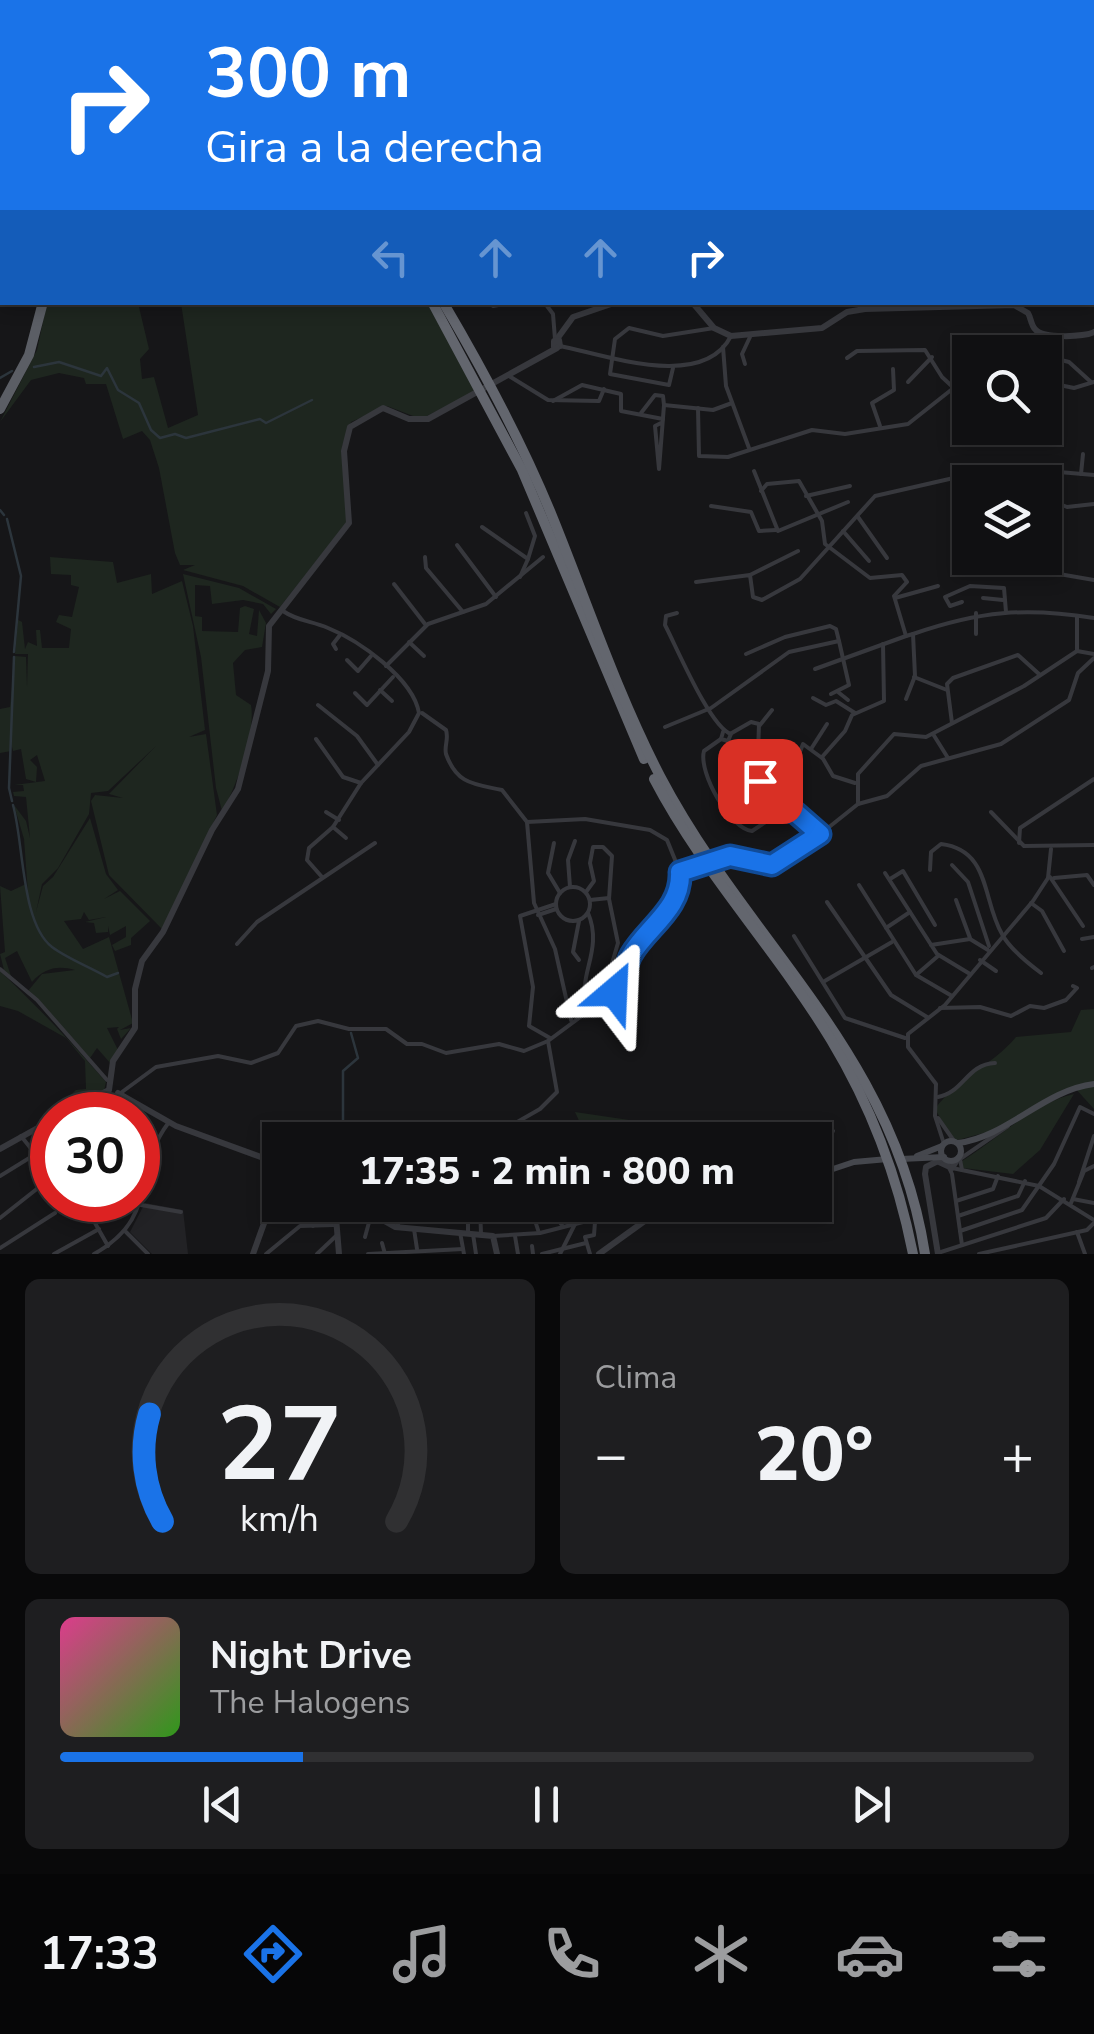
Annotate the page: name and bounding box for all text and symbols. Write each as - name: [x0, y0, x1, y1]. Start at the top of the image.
- text: 300 m: [205, 26, 411, 122]
- icon: right: [40, 40, 170, 170]
- text: Gira a la derecha: [205, 117, 544, 178]
- icon: left: [363, 230, 418, 285]
- icon: ahead: [468, 230, 523, 285]
- icon: ahead: [573, 230, 628, 285]
- icon: right: [678, 230, 733, 285]
- map controls: [952, 335, 1062, 575]
- button: search: [952, 335, 1062, 445]
- button: layers: [952, 465, 1062, 575]
- pin: [718, 739, 803, 824]
- icon: arrive: [733, 754, 788, 809]
- position arrow: [562, 940, 666, 1044]
- speed limit sign: 30: [30, 1092, 160, 1222]
- text: 17:35 · 2 min · 800 m: [359, 1146, 735, 1197]
- text: Clima: [595, 1356, 677, 1399]
- text: 27: [217, 1374, 342, 1516]
- text: 20°: [755, 1404, 874, 1506]
- text: −: [595, 1418, 628, 1493]
- text: +: [1001, 1418, 1034, 1493]
- text: km/h: [240, 1495, 319, 1544]
- text: Night Drive: [210, 1630, 412, 1681]
- text: The Halogens: [210, 1681, 410, 1724]
- icon: previous: [195, 1777, 250, 1832]
- icon: pause: [519, 1777, 574, 1832]
- icon: next: [844, 1777, 899, 1832]
- icon: directions: [238, 1919, 308, 1989]
- icon: music: [387, 1919, 457, 1989]
- icon: phone: [537, 1919, 607, 1989]
- icon: climate: [686, 1919, 756, 1989]
- icon: car: [835, 1919, 905, 1989]
- icon: filters: [984, 1919, 1054, 1989]
- text: 17:33: [40, 1924, 159, 1985]

